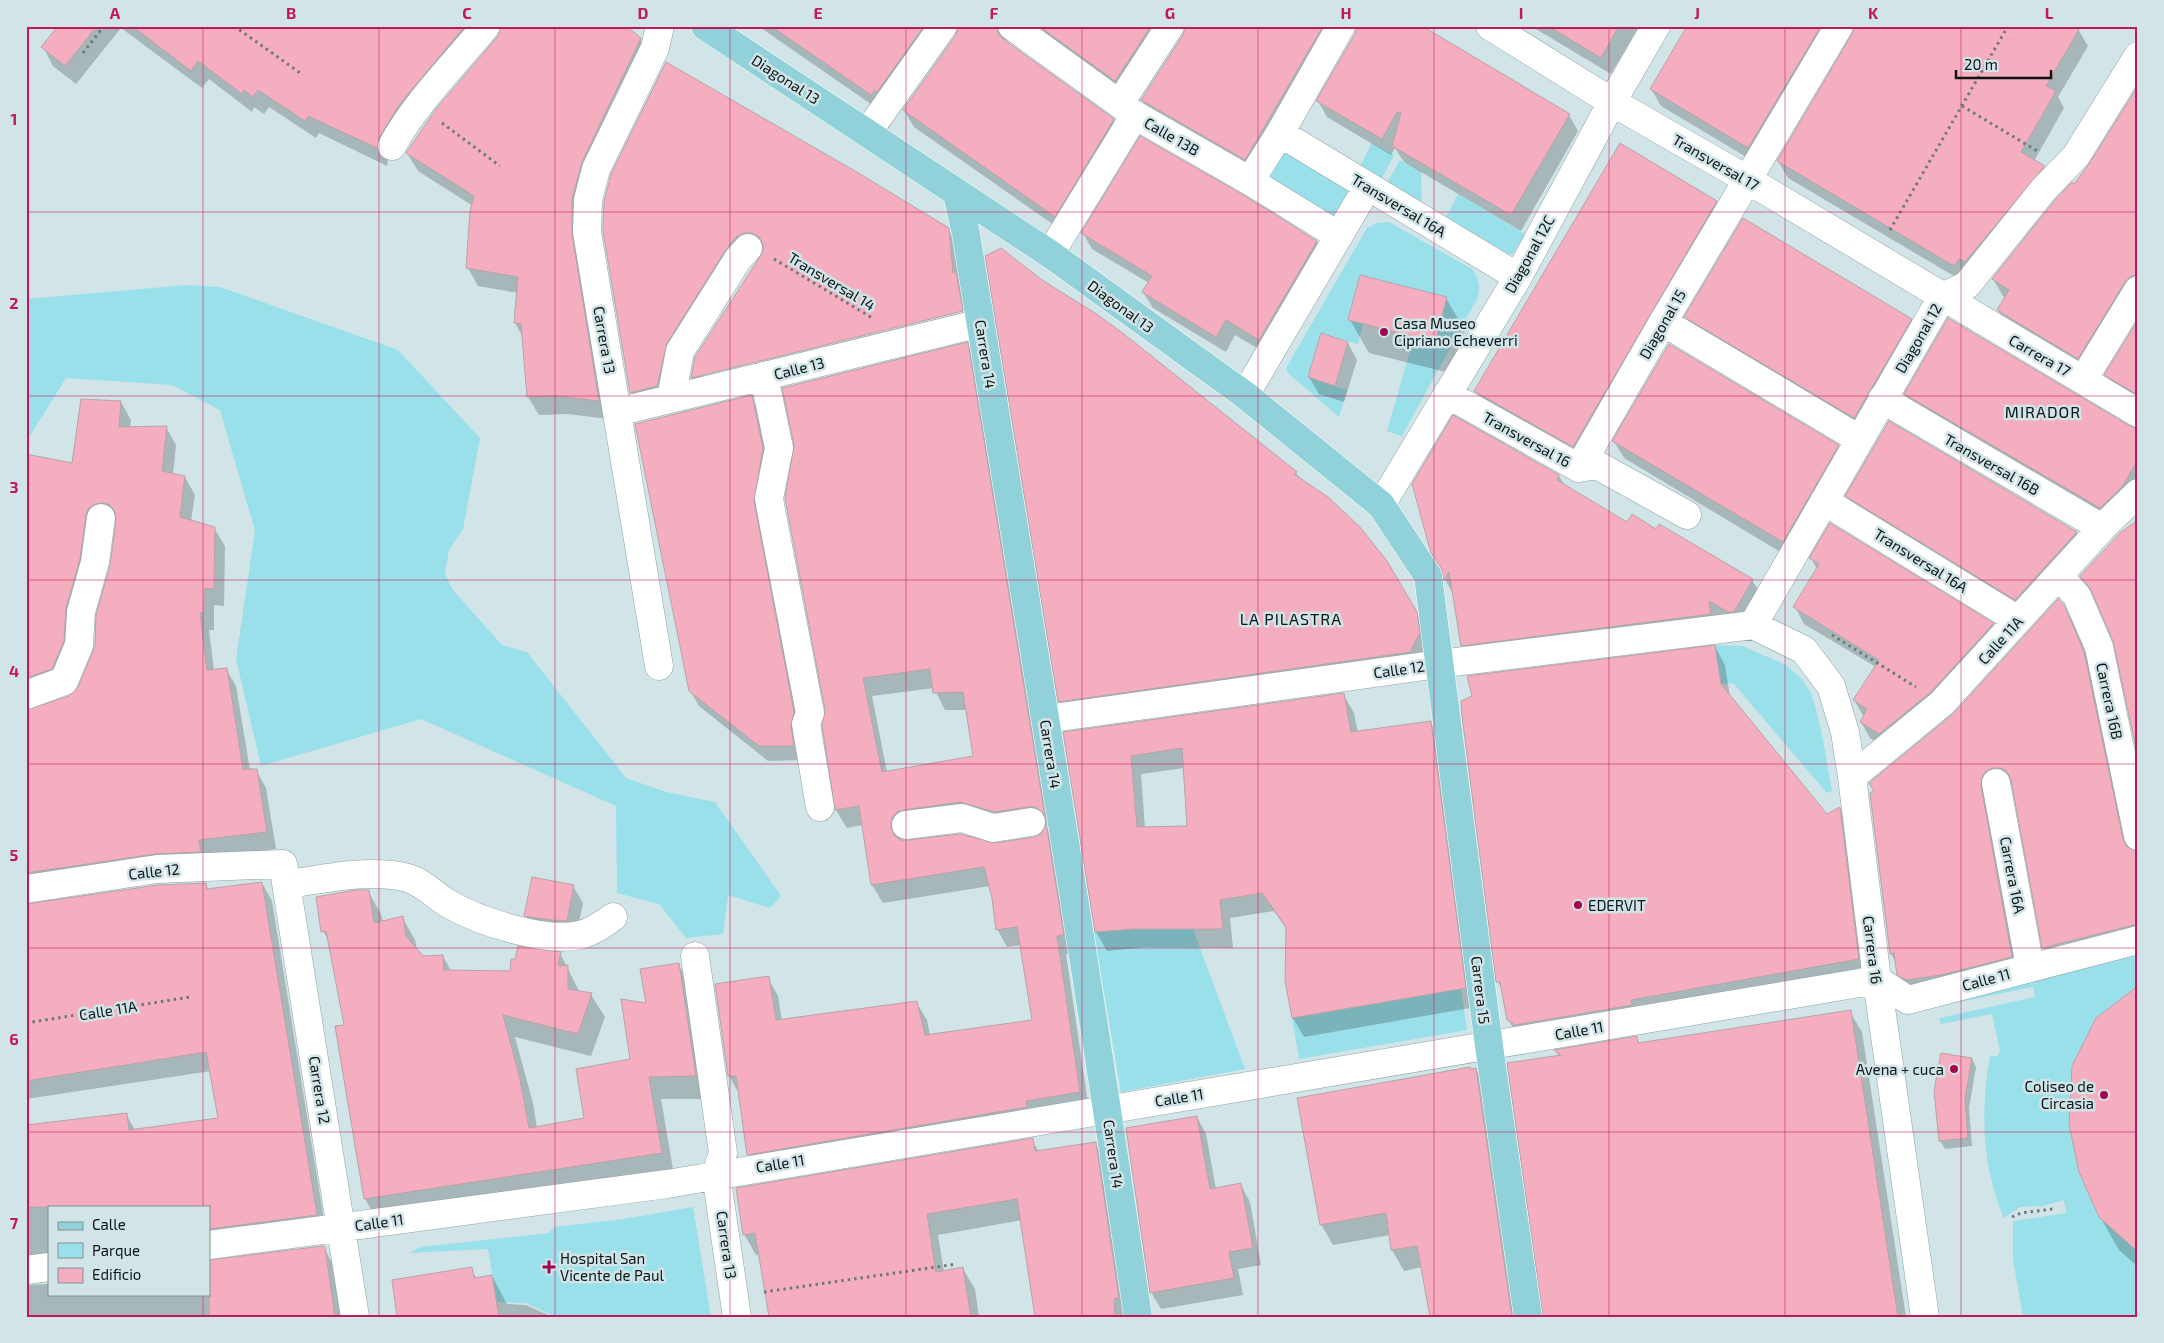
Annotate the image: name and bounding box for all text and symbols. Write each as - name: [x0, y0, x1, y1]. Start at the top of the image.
- text: A: [110, 3, 121, 22]
- text: B: [286, 3, 296, 22]
- text: C: [462, 3, 472, 22]
- text: D: [638, 3, 649, 22]
- text: E: [813, 3, 823, 22]
- text: F: [990, 3, 999, 22]
- text: G: [1165, 3, 1175, 22]
- text: H: [1340, 3, 1352, 22]
- text: I: [1519, 3, 1523, 22]
- text: J: [1694, 3, 1700, 22]
- text: K: [1868, 3, 1879, 22]
- text: L: [2045, 3, 2054, 22]
- scale bar: [1956, 48, 2052, 80]
- street label: Diagonal 13: [749, 50, 823, 108]
- text: 20 m: [1964, 55, 1998, 73]
- text: 1: [11, 109, 17, 128]
- street label: Calle 13B: [1141, 113, 1203, 159]
- street label: Transversal 17: [1670, 130, 1763, 194]
- street label: Transversal 16A: [1349, 170, 1450, 241]
- street label: Diagonal 12C: [1500, 212, 1558, 296]
- street label: Transversal 14: [785, 248, 879, 314]
- street label: Diagonal 13: [1084, 276, 1158, 336]
- street label: Diagonal 15: [1635, 286, 1689, 362]
- text: 2: [9, 293, 19, 312]
- street label: Diagonal 12: [1891, 300, 1945, 376]
- street label: Carrera 13: [590, 305, 620, 375]
- place label: Casa Museo Cipriano Echeverri: [1394, 314, 1518, 349]
- street label: Carrera 14: [972, 318, 1000, 390]
- marker: Casa Museo Cipriano Echeverri: [1378, 326, 1390, 338]
- street label: Carrera 17: [2006, 330, 2074, 380]
- street label: Calle 13: [772, 353, 826, 383]
- district label: MIRADOR: [2005, 402, 2081, 421]
- street label: Transversal 16: [1480, 407, 1574, 471]
- street label: Transversal 16B: [1941, 429, 2043, 499]
- text: 3: [9, 477, 19, 496]
- street label: Transversal 16A: [1871, 524, 1972, 596]
- district label: LA PILASTRA: [1240, 609, 1342, 628]
- street label: Calle 11A: [1974, 612, 2027, 668]
- street label: Calle 12: [1372, 657, 1426, 681]
- text: 4: [9, 661, 19, 680]
- street label: Carrera 16B: [2093, 661, 2127, 741]
- street label: Carrera 14: [1037, 718, 1065, 790]
- street label: Carrera 16A: [1997, 835, 2029, 916]
- text: 5: [10, 845, 19, 864]
- street label: Calle 12: [127, 859, 181, 883]
- place label: EDERVIT: [1588, 896, 1646, 914]
- marker: EDERVIT: [1572, 899, 1584, 911]
- street label: Carrera 16: [1860, 915, 1886, 985]
- street label: Carrera 15: [1468, 955, 1494, 1025]
- street label: Calle 11: [1960, 964, 2012, 994]
- street label: Calle 11A: [78, 996, 139, 1023]
- street label: Calle 11: [1553, 1017, 1605, 1043]
- text: 6: [9, 1029, 19, 1048]
- street label: Carrera 12: [306, 1055, 334, 1125]
- place label: Avena + cuca: [1856, 1060, 1944, 1078]
- marker: Avena + cuca: [1948, 1063, 1960, 1075]
- place label: Coliseo de Circasia: [2025, 1077, 2094, 1112]
- street label: Calle 11: [1153, 1084, 1205, 1110]
- marker: Coliseo de Circasia: [2098, 1089, 2110, 1101]
- street label: Carrera 14: [1100, 1118, 1128, 1190]
- street label: Calle 11: [754, 1150, 806, 1176]
- legend: [48, 1206, 210, 1296]
- street label: Calle 11: [353, 1210, 405, 1234]
- street label: Carrera 13: [713, 1210, 741, 1280]
- text: 7: [10, 1213, 19, 1232]
- text: Calle: [92, 1215, 126, 1233]
- text: Parque: [92, 1241, 140, 1259]
- place label: Hospital San Vicente de Paul: [560, 1249, 665, 1284]
- marker: Hospital San Vicente de Paul: [542, 1260, 556, 1274]
- text: Edificio: [92, 1265, 141, 1283]

